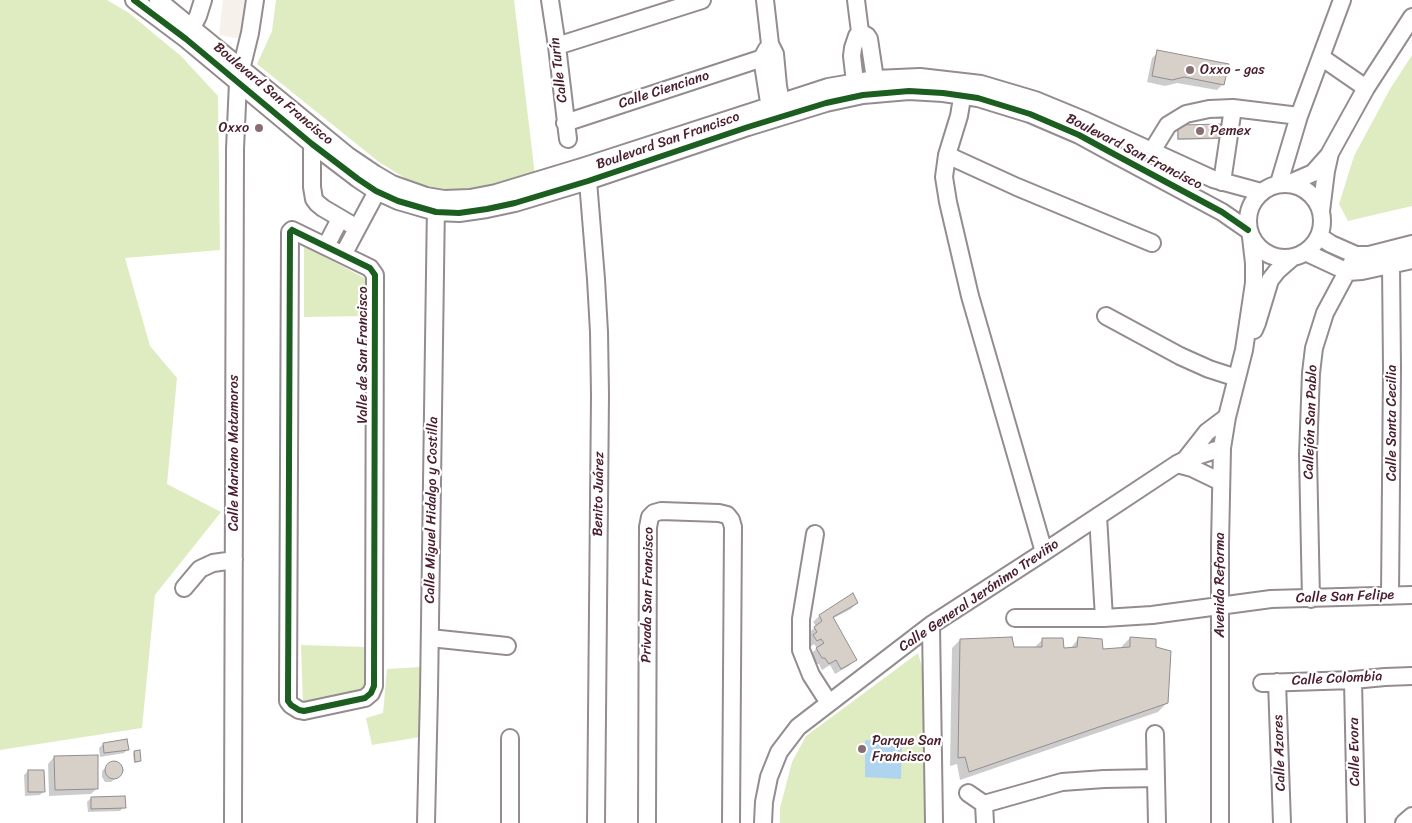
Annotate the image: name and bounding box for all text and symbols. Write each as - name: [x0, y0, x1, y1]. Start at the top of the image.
- street label: Calle Turín: [547, 36, 571, 104]
- street label: Boulevard San Francisco: [210, 39, 336, 149]
- place label: Oxxo - gas: [1200, 62, 1265, 78]
- marker: Oxxo - gas: [1184, 64, 1196, 76]
- street label: Calle Cienciano: [616, 67, 712, 113]
- street label: Boulevard San Francisco: [594, 109, 742, 173]
- street label: Boulevard San Francisco: [1063, 110, 1205, 194]
- place label: Oxxo: [219, 120, 249, 136]
- marker: Oxxo: [253, 122, 265, 134]
- place label: Pemex: [1210, 123, 1251, 139]
- marker: Pemex: [1194, 125, 1206, 137]
- street label: Valle de San Francisco: [355, 286, 371, 424]
- street label: Callejón San Pablo: [1301, 364, 1321, 480]
- street label: Calle Santa Cecilia: [1384, 365, 1400, 481]
- street label: Calle Mariano Matamoros: [226, 375, 242, 531]
- street label: Calle Miguel Hidalgo y Costilla: [422, 416, 442, 604]
- street label: Benito Juárez: [590, 451, 608, 537]
- street label: Privada San Francisco: [638, 527, 658, 663]
- street label: Avenida Reforma: [1212, 533, 1228, 637]
- street label: Calle General Jerónimo Treviño: [896, 536, 1062, 656]
- street label: Calle San Felipe: [1296, 587, 1394, 607]
- street label: Calle Colombia: [1291, 668, 1383, 690]
- street label: Calle Azores: [1270, 715, 1290, 791]
- street label: Calle Evora: [1346, 717, 1364, 787]
- place label: Parque San Francisco: [872, 733, 941, 766]
- marker: Parque San Francisco: [856, 743, 868, 755]

